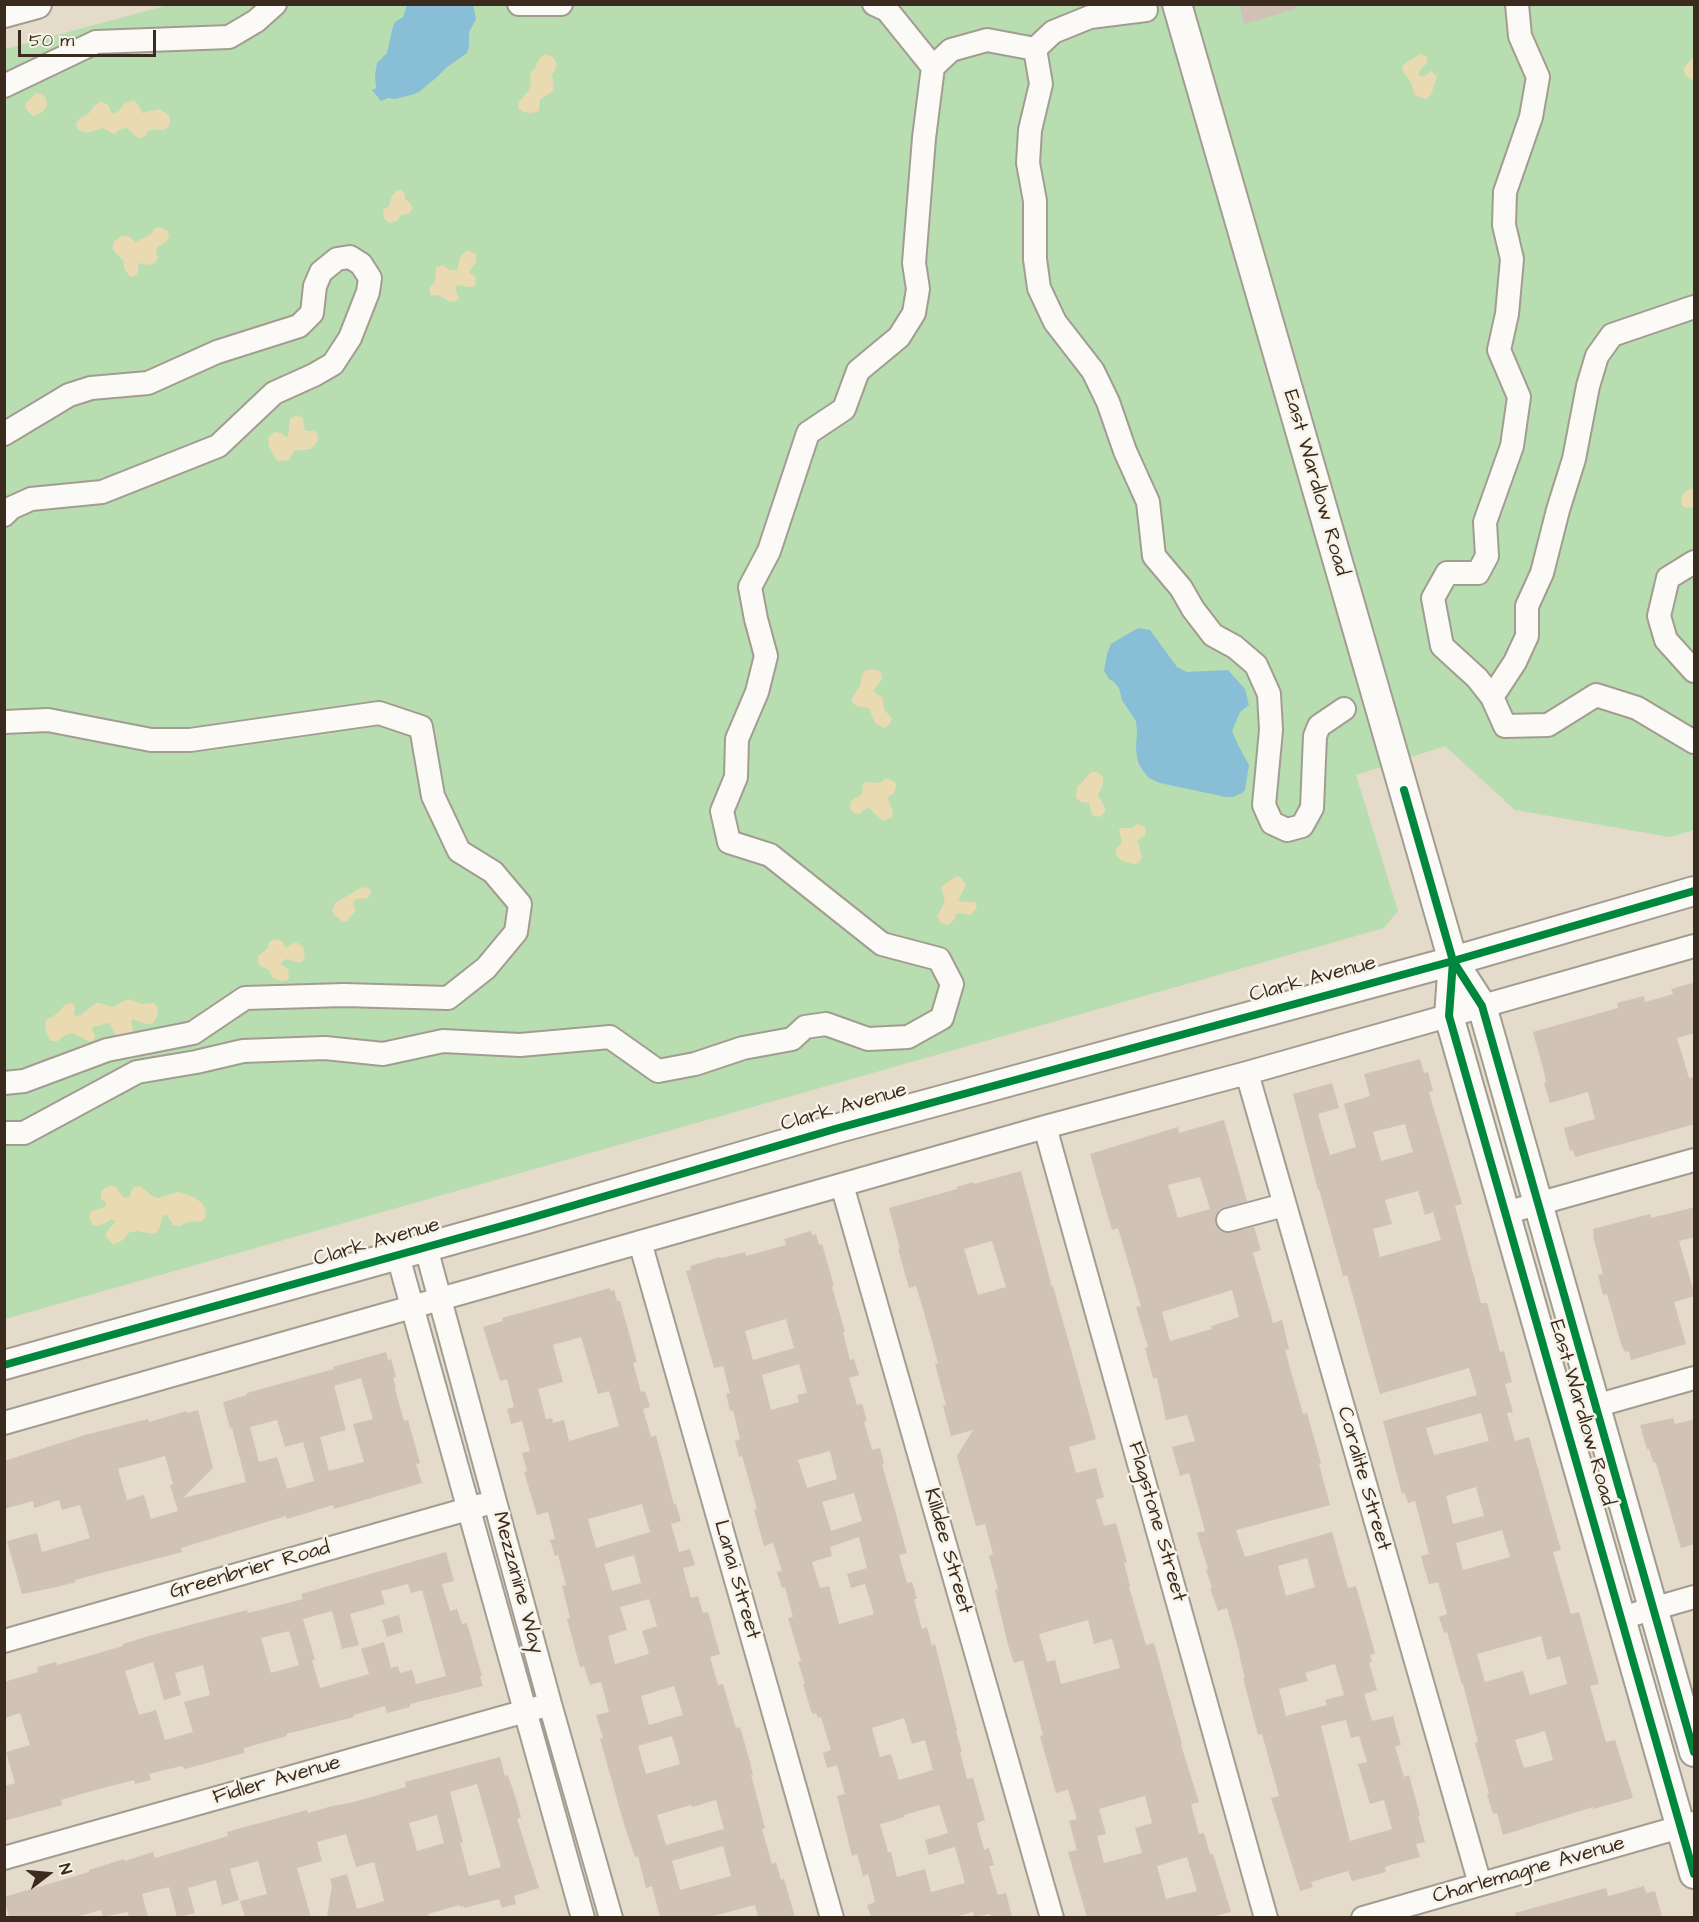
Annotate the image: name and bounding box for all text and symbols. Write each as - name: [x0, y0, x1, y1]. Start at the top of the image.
- scale bar: [21, 18, 159, 56]
- text: 50 m: [29, 28, 74, 53]
- street label: East Wardlow Road: [1276, 387, 1354, 579]
- street label: Clark Avenue: [1247, 951, 1379, 1009]
- street label: Clark Avenue: [778, 1078, 910, 1138]
- street label: Clark Avenue: [311, 1213, 443, 1273]
- street label: East Wardlow Road: [1542, 1317, 1620, 1509]
- street label: Coralite Street: [1330, 1404, 1396, 1554]
- street label: Flagstone Street: [1121, 1439, 1191, 1605]
- street label: Killdee Street: [917, 1485, 977, 1617]
- street label: Mezzanine Way: [486, 1509, 548, 1657]
- street label: Lanai Street: [707, 1518, 765, 1642]
- street label: Greenbrier Road: [167, 1536, 333, 1606]
- street label: Fidler Avenue: [210, 1751, 344, 1811]
- street label: Charlemagne Avenue: [1430, 1832, 1628, 1910]
- north arrow: [18, 1844, 78, 1904]
- text: N: [53, 1861, 77, 1877]

